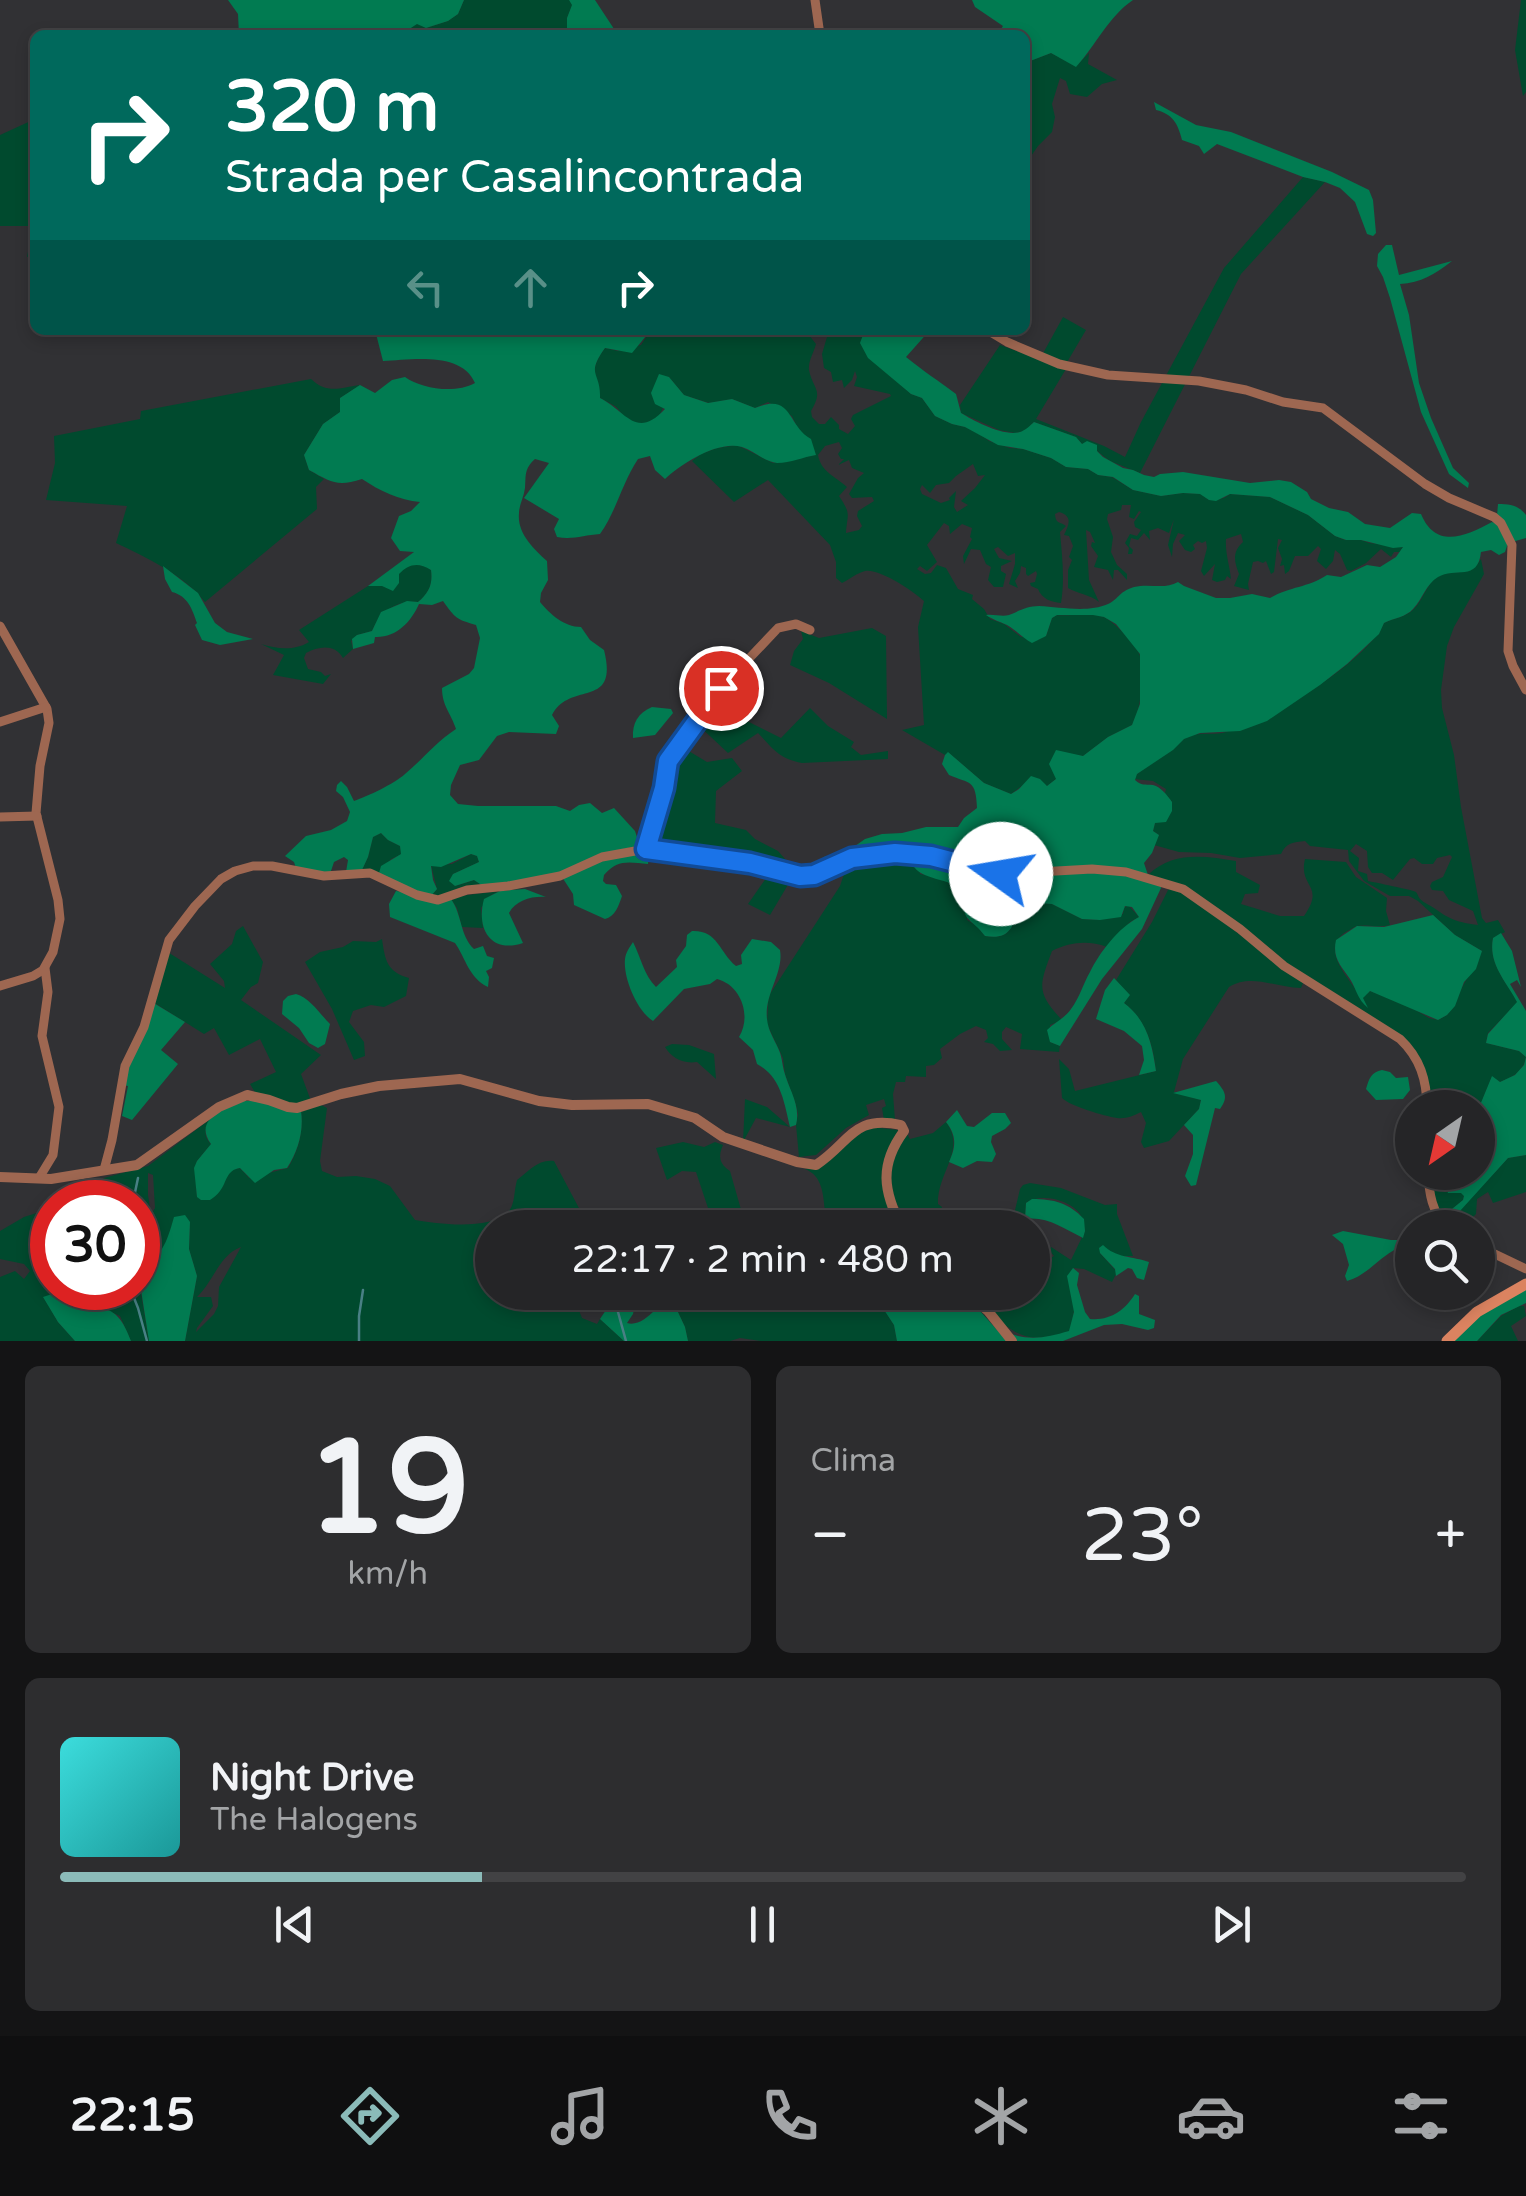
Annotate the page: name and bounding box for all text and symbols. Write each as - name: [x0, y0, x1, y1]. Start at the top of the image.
- text: 320 m: [225, 66, 439, 150]
- icon: right: [60, 70, 190, 200]
- text: Strada per Casalincontrada: [225, 151, 804, 205]
- icon: left: [398, 260, 453, 315]
- icon: ahead: [503, 260, 558, 315]
- icon: right: [608, 260, 663, 315]
- pin: [679, 646, 764, 731]
- icon: arrive: [694, 661, 749, 716]
- position arrow: [949, 822, 1053, 926]
- north arrow: [1395, 1090, 1495, 1190]
- map controls: [1395, 1090, 1495, 1310]
- speed limit sign: 30: [30, 1180, 160, 1310]
- button: search: [1395, 1210, 1495, 1310]
- text: 22:17 · 2 min · 480 m: [571, 1237, 954, 1283]
- text: 19: [306, 1412, 469, 1568]
- text: Clima: [811, 1442, 896, 1480]
- text: 23°: [1081, 1491, 1204, 1581]
- text: −: [811, 1503, 850, 1569]
- text: +: [1435, 1503, 1466, 1569]
- text: km/h: [348, 1555, 428, 1593]
- text: Night Drive: [210, 1755, 414, 1801]
- text: The Halogens: [210, 1801, 418, 1839]
- icon: previous: [267, 1897, 322, 1952]
- icon: pause: [735, 1897, 790, 1952]
- icon: next: [1204, 1897, 1259, 1952]
- icon: directions: [335, 2081, 405, 2151]
- icon: music: [545, 2081, 615, 2151]
- icon: phone: [755, 2081, 825, 2151]
- icon: climate: [966, 2081, 1036, 2151]
- icon: car: [1176, 2081, 1246, 2151]
- icon: filters: [1386, 2081, 1456, 2151]
- text: 22:15: [70, 2089, 195, 2143]

